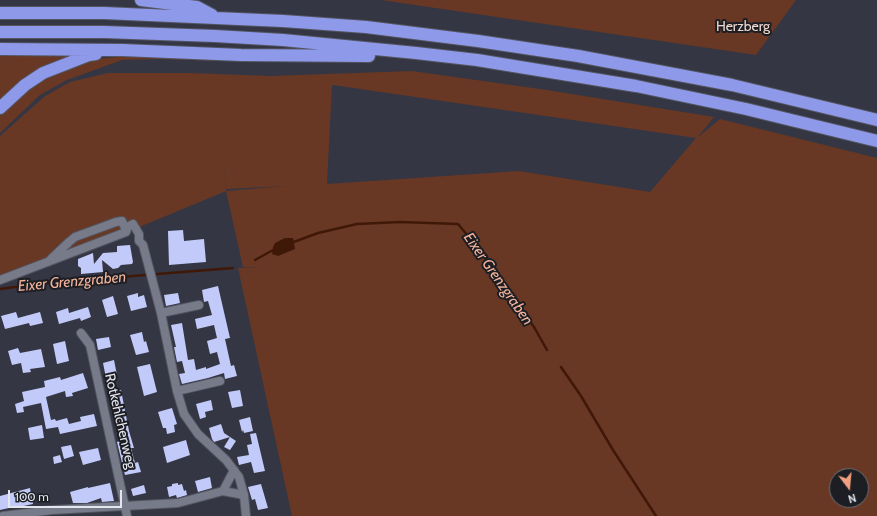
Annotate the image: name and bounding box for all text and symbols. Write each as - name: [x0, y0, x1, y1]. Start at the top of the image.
- park label: Herzberg: [716, 19, 770, 35]
- water label: Eixer Grenzgraben: [459, 229, 537, 329]
- water label: Eixer Grenzgraben: [17, 268, 127, 296]
- street label: Rotkehlchenweg: [101, 372, 139, 470]
- north arrow: [829, 468, 869, 508]
- scale bar: [10, 482, 124, 508]
- text: 100 m: [15, 489, 49, 504]
- text: N: [846, 491, 858, 506]

